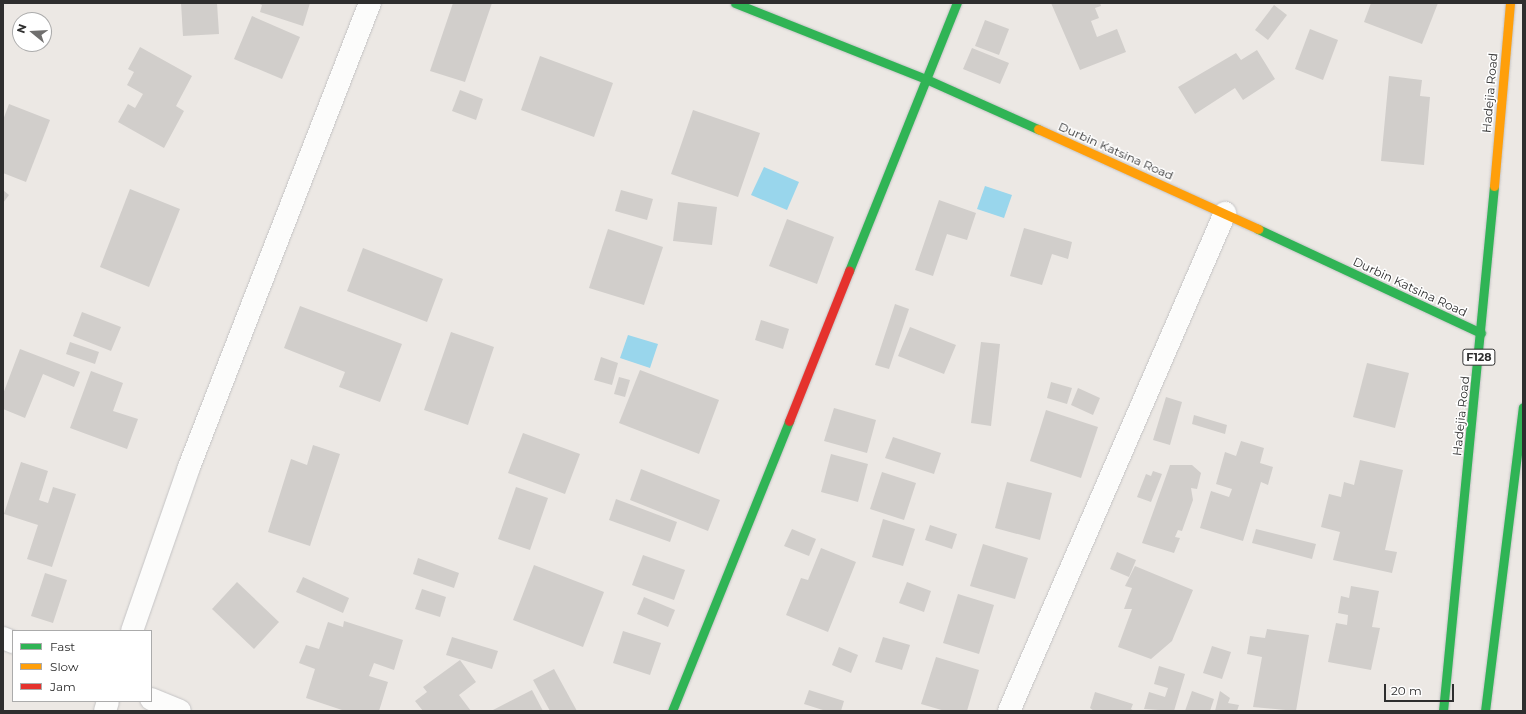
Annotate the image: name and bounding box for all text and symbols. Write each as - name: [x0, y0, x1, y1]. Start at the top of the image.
- north arrow: [12, 12, 52, 52]
- text: N: [14, 22, 30, 35]
- street label: Hadejia Road: [1479, 52, 1501, 134]
- street label: Durbin Katsina Road: [1056, 119, 1176, 183]
- street label: Durbin Katsina Road: [1351, 254, 1469, 320]
- road number: F128: [1462, 348, 1496, 366]
- street label: Hadejia Road: [1450, 375, 1472, 457]
- legend: [12, 630, 152, 702]
- text: Fast: [50, 639, 75, 654]
- text: Slow: [50, 659, 79, 674]
- scale bar: [1386, 676, 1456, 702]
- text: Jam: [50, 679, 76, 694]
- text: 20 m: [1391, 683, 1422, 698]

